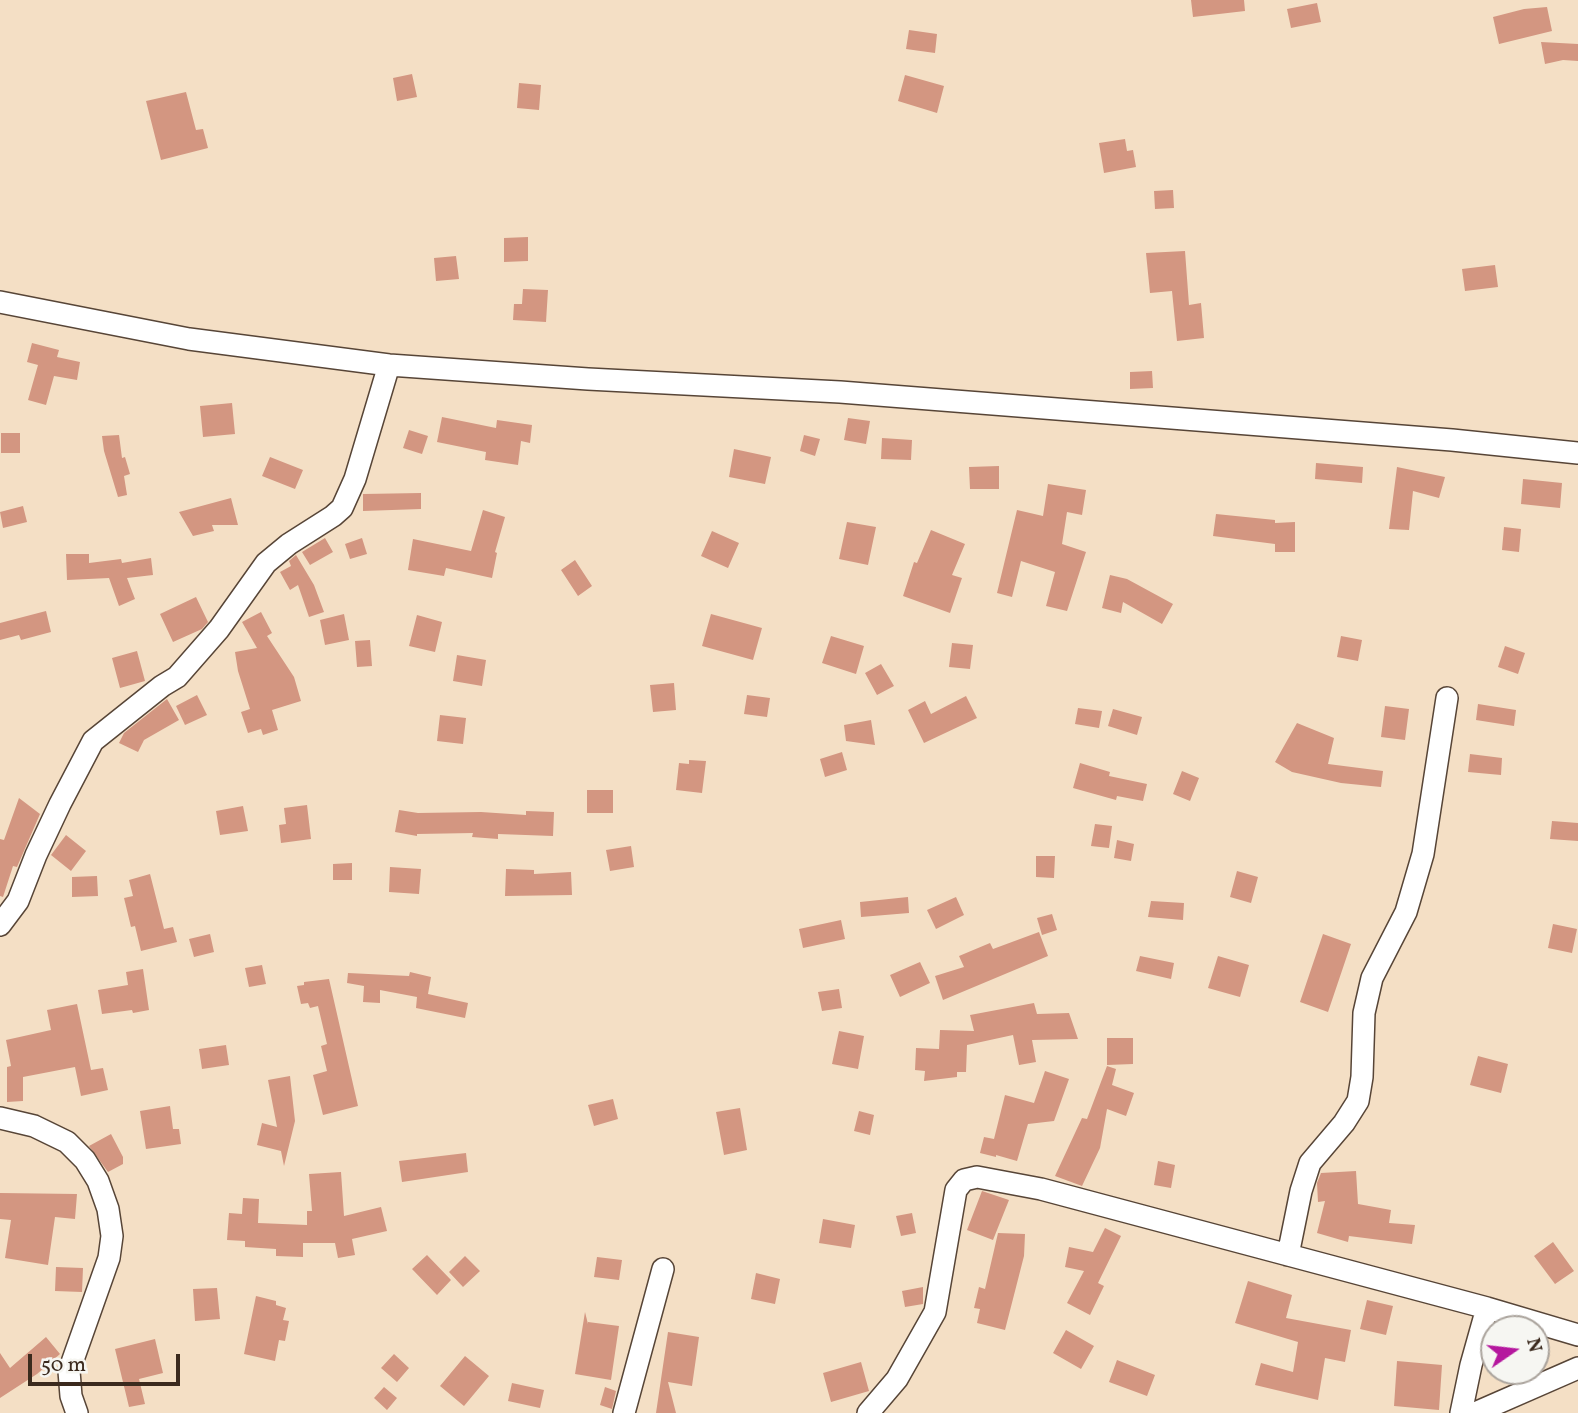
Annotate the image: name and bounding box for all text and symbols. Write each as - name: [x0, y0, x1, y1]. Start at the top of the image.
- north arrow: [1480, 1315, 1550, 1385]
- text: N: [1519, 1336, 1548, 1355]
- scale bar: [32, 1340, 184, 1384]
- text: 50 m: [41, 1351, 86, 1380]

